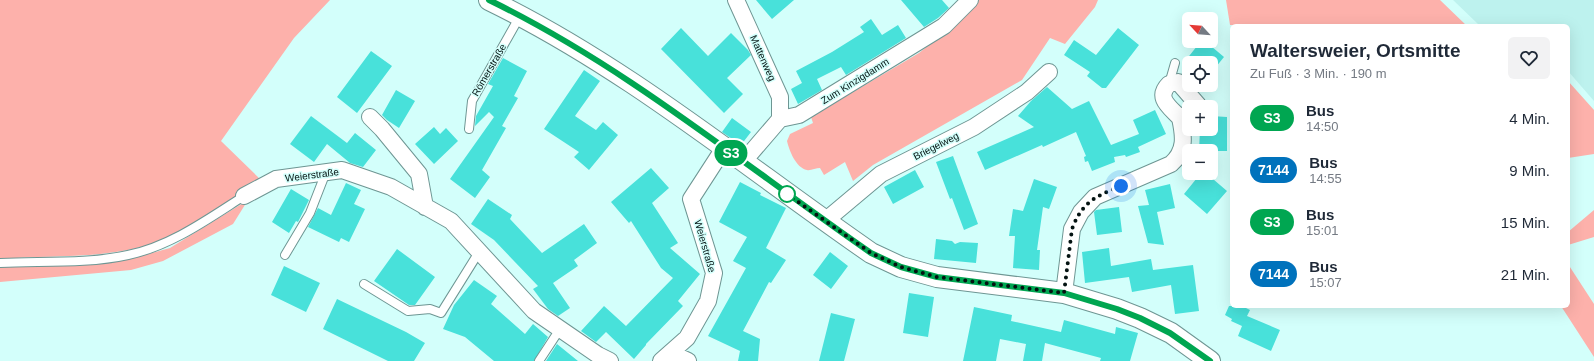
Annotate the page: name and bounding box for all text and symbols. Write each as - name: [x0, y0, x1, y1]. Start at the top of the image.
- north arrow: [1182, 12, 1218, 48]
- map controls: [1182, 12, 1218, 180]
- street label: Mattenweg: [748, 33, 778, 83]
- button: heart: [1508, 37, 1550, 79]
- text: Waltersweier, Ortsmitte: [1250, 40, 1460, 61]
- street label: Römerstraße: [470, 42, 509, 98]
- street label: Zum Kinzigdamm: [819, 56, 891, 106]
- button: locate: [1182, 56, 1218, 92]
- text: Zu Fuß · 3 Min. · 190 m: [1250, 66, 1387, 81]
- button: +: [1182, 100, 1218, 136]
- text: Bus: [1306, 102, 1334, 119]
- text: S3: [1263, 110, 1281, 126]
- text: 4 Min.: [1509, 110, 1550, 127]
- text: 14:50: [1306, 119, 1339, 134]
- street label: Briegelweg: [911, 130, 961, 162]
- line badge: S3: [713, 140, 749, 166]
- button: −: [1182, 144, 1218, 180]
- text: S3: [722, 145, 740, 161]
- text: Bus: [1309, 154, 1338, 171]
- text: 7144: [1258, 162, 1289, 178]
- text: 9 Min.: [1509, 162, 1550, 179]
- street label: Weierstraße: [284, 166, 340, 184]
- text: 14:55: [1309, 171, 1342, 186]
- your location: [1111, 176, 1131, 196]
- unlabelled marker: [778, 185, 796, 203]
- text: Bus: [1306, 206, 1334, 223]
- text: S3: [1263, 214, 1281, 230]
- text: 15 Min.: [1501, 214, 1550, 231]
- street label: Weierstraße: [692, 218, 718, 274]
- text: 15:01: [1306, 223, 1339, 238]
- text: Bus: [1309, 258, 1338, 275]
- text: 7144: [1258, 266, 1289, 282]
- text: 21 Min.: [1501, 266, 1550, 283]
- text: 15:07: [1309, 275, 1342, 290]

